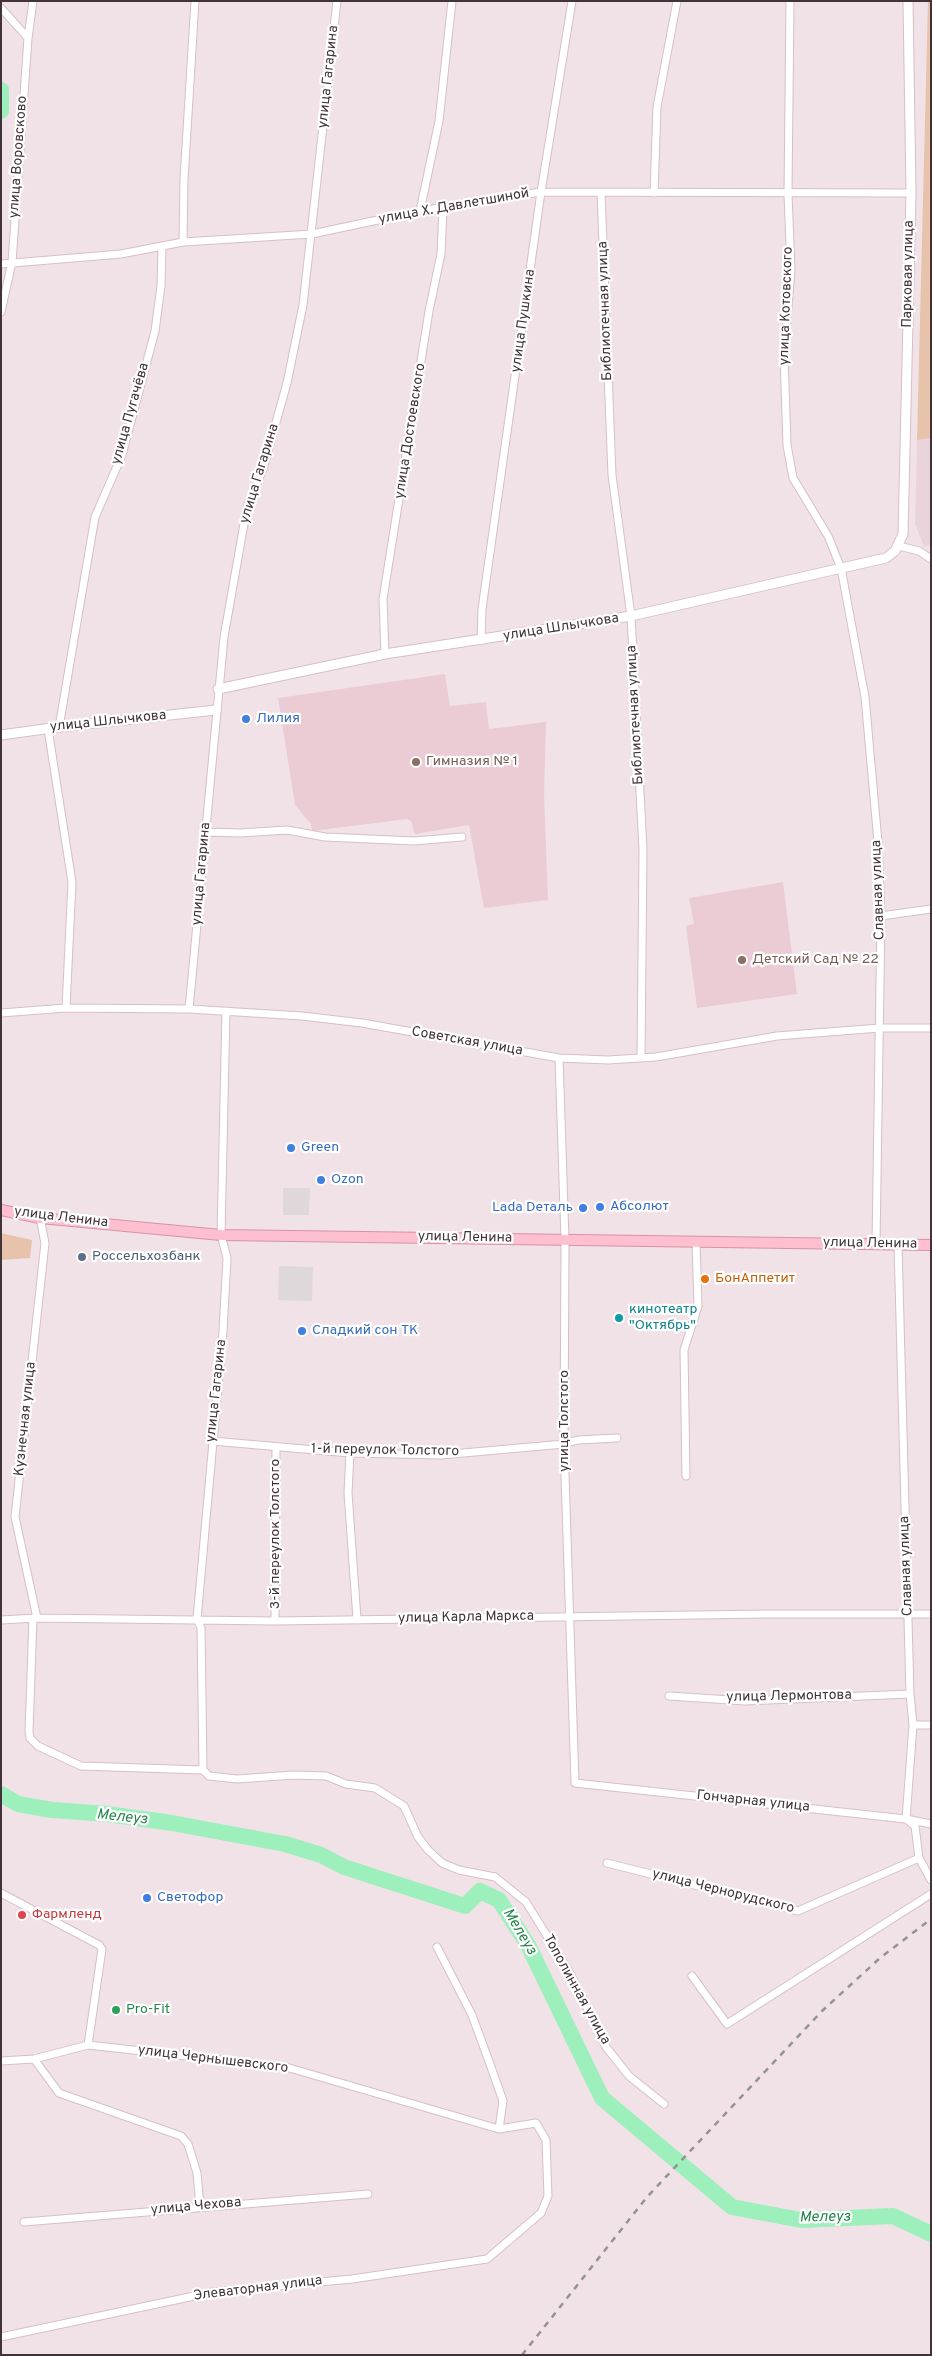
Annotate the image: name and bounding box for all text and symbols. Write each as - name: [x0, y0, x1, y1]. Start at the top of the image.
- street label: улица Гагарина: [315, 25, 343, 129]
- street label: улица Воровсково: [6, 95, 32, 219]
- street label: улица Х. Давлетшиной: [377, 185, 531, 229]
- street label: Парковая улица: [900, 220, 918, 328]
- street label: Библиотечная улица: [595, 241, 617, 381]
- street label: улица Котовского: [777, 246, 797, 366]
- street label: улица Пушкина: [508, 268, 540, 374]
- street label: улица Пугачёва: [108, 361, 154, 467]
- street label: улица Достоевского: [392, 362, 430, 500]
- street label: улица Гагарина: [237, 422, 283, 526]
- street label: улица Шлычкова: [502, 611, 620, 645]
- street label: Библиотечная улица: [624, 645, 648, 785]
- street label: улица Шлычкова: [49, 708, 167, 736]
- place label: Лилия: [256, 711, 300, 727]
- marker: Лилия: [240, 713, 252, 725]
- place label: Гимназия № 1: [426, 754, 518, 770]
- marker: Гимназия № 1: [410, 756, 422, 768]
- street label: улица Гагарина: [189, 822, 215, 926]
- street label: Славная улица: [869, 840, 889, 940]
- place label: Детский Сад № 22: [752, 952, 879, 968]
- marker: Детский Сад № 22: [736, 954, 748, 966]
- street label: Советская улица: [410, 1024, 524, 1060]
- place label: Green: [301, 1140, 339, 1156]
- marker: Green: [285, 1142, 297, 1154]
- place label: Ozon: [331, 1172, 364, 1188]
- marker: Ozon: [315, 1174, 327, 1186]
- place label: Абсолют: [610, 1199, 669, 1215]
- place label: Lada Dеталь: [492, 1200, 573, 1216]
- marker: Абсолют: [594, 1201, 606, 1213]
- marker: Lada Dеталь: [577, 1202, 589, 1214]
- street label: улица Ленина: [13, 1204, 109, 1232]
- street label: улица Ленина: [418, 1229, 512, 1247]
- street label: улица Ленина: [823, 1235, 917, 1253]
- place label: Россельхозбанк: [92, 1249, 201, 1265]
- marker: Россельхозбанк: [76, 1251, 88, 1263]
- place label: БонАппетит: [715, 1271, 795, 1287]
- marker: БонАппетит: [699, 1273, 711, 1285]
- place label: кинотеатр "Октябрь": [629, 1302, 697, 1334]
- marker: кинотеатр "Октябрь": [613, 1312, 625, 1324]
- place label: Сладкий сон ТК: [312, 1323, 418, 1339]
- marker: Сладкий сон ТК: [296, 1325, 308, 1337]
- street label: улица Гагарина: [203, 1339, 231, 1443]
- street label: Кузнечная улица: [12, 1361, 40, 1477]
- street label: улица Толстого: [557, 1370, 573, 1472]
- street label: 1-й переулок Толстого: [311, 1441, 459, 1461]
- street label: 3-й переулок Толстого: [268, 1459, 284, 1609]
- street label: Славная улица: [897, 1516, 917, 1616]
- street label: улица Карла Маркса: [398, 1608, 534, 1628]
- street label: улица Лермонтова: [726, 1688, 852, 1706]
- street label: Гончарная улица: [696, 1788, 810, 1816]
- water label: Мелеуз: [96, 1806, 148, 1830]
- street label: улица Чернорудского: [650, 1866, 796, 1918]
- place label: Светофор: [157, 1890, 223, 1906]
- marker: Светофор: [141, 1892, 153, 1904]
- water label: Мелеуз: [498, 1905, 540, 1959]
- place label: Фармленд: [32, 1907, 102, 1923]
- marker: Фармленд: [16, 1909, 28, 1921]
- street label: Тополинная улица: [539, 1932, 613, 2048]
- place label: Pro-Fit: [126, 2002, 170, 2018]
- marker: Pro-Fit: [110, 2004, 122, 2016]
- street label: улица Чернышевского: [137, 2042, 289, 2078]
- street label: улица Чехова: [150, 2195, 242, 2219]
- water label: Мелеуз: [799, 2209, 851, 2227]
- street label: Элеваторная улица: [193, 2273, 323, 2305]

